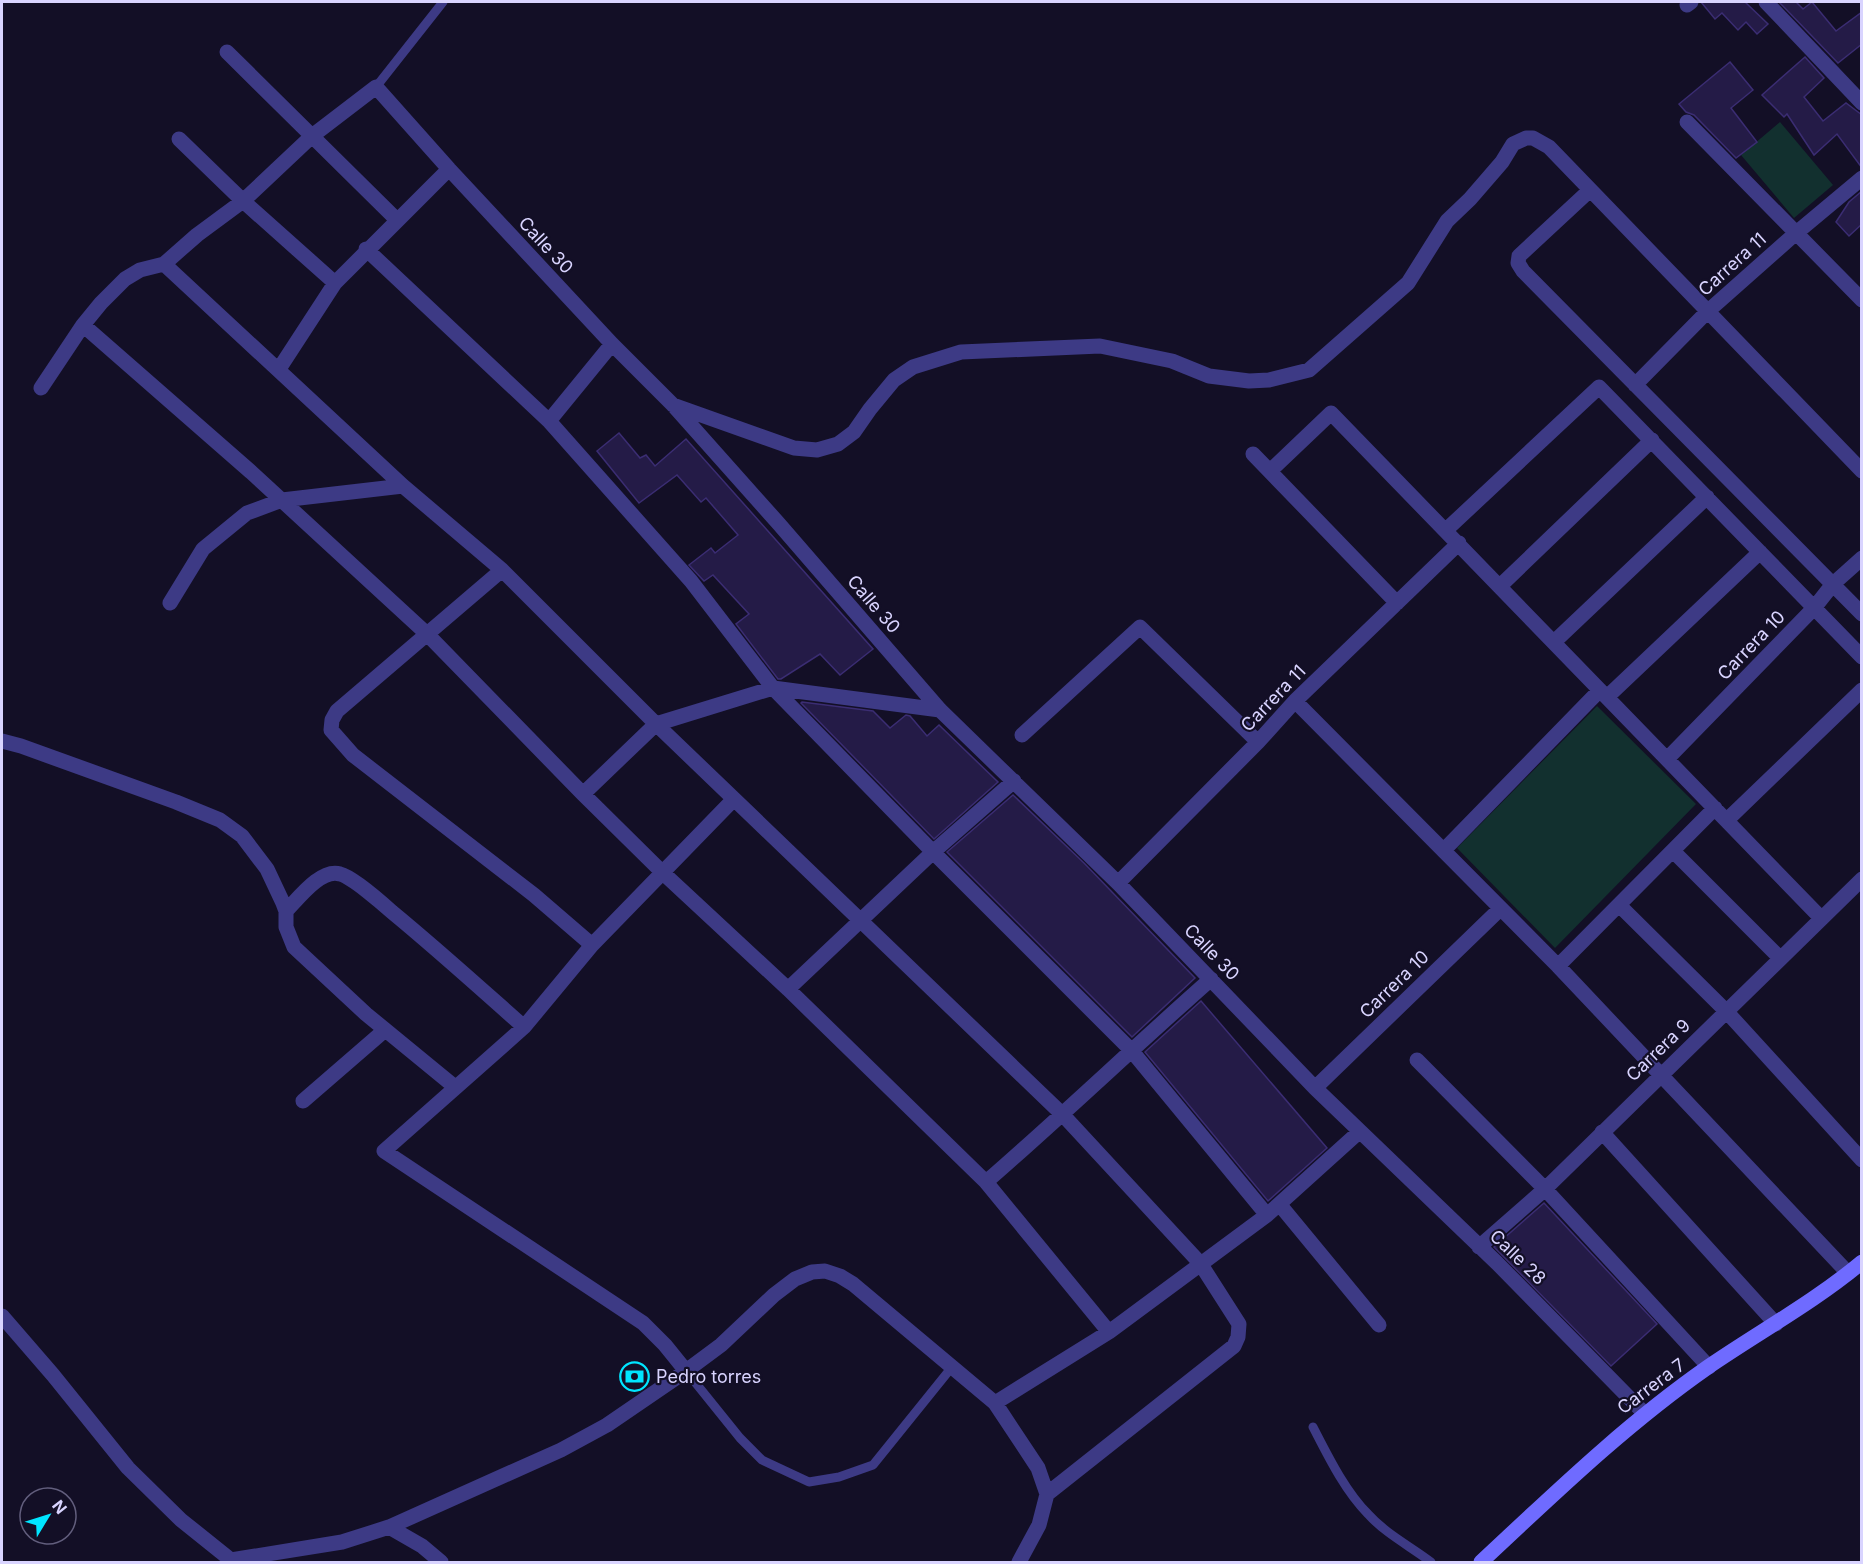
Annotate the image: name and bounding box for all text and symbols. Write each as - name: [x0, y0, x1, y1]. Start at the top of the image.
- street label: Calle 30: [514, 212, 578, 278]
- street label: Carrera 11: [1694, 228, 1770, 300]
- street label: Calle 30: [843, 571, 905, 637]
- street label: Carrera 10: [1713, 606, 1789, 684]
- street label: Carrera 11: [1236, 661, 1310, 735]
- street label: Calle 30: [1180, 920, 1244, 984]
- street label: Carrera 10: [1355, 946, 1433, 1022]
- street label: Carrera 9: [1622, 1015, 1694, 1085]
- street label: Calle 28: [1486, 1225, 1550, 1289]
- street label: Carrera 7: [1613, 1354, 1689, 1418]
- bank icon: Pedro torres: [619, 1360, 651, 1392]
- place label: Pedro torres: [656, 1366, 761, 1387]
- north arrow: [18, 1486, 78, 1546]
- text: N: [48, 1496, 71, 1518]

